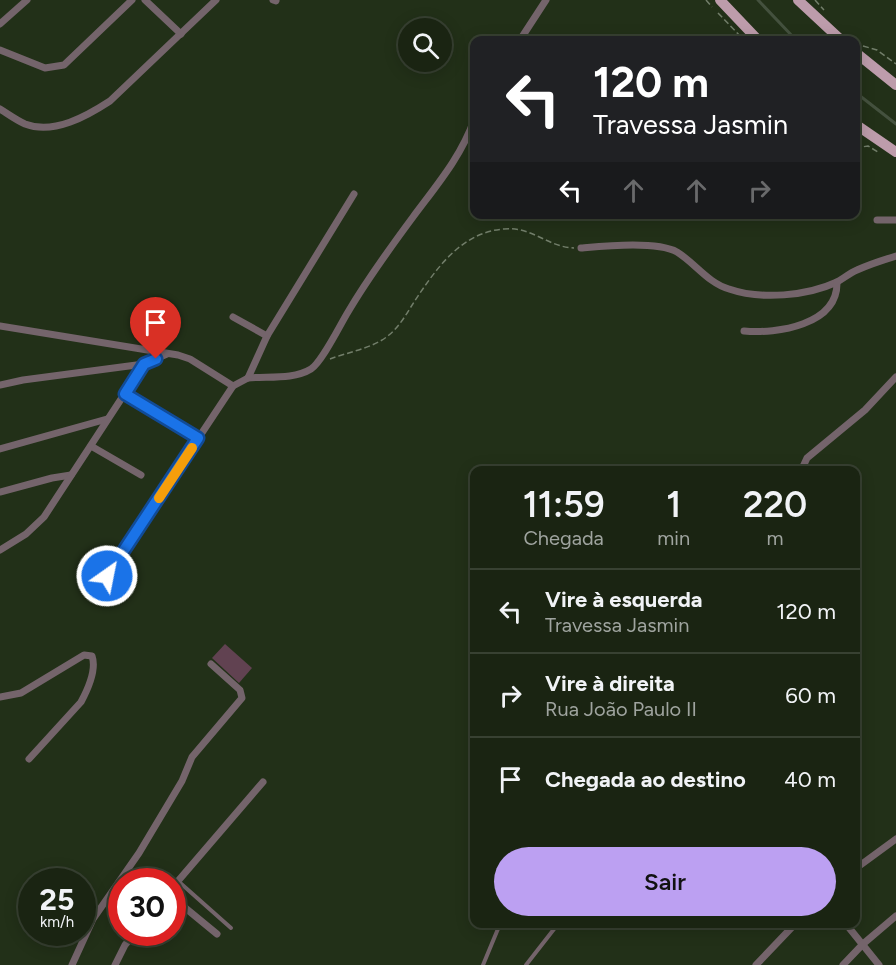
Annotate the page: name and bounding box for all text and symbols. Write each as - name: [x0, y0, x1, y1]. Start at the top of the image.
- map controls: [398, 18, 452, 72]
- button: search: [398, 18, 452, 72]
- text: 120 m: [593, 57, 709, 108]
- icon: left: [494, 60, 572, 138]
- text: Travessa Jasmin: [593, 108, 788, 141]
- icon: left: [554, 174, 587, 207]
- icon: ahead: [617, 174, 650, 207]
- icon: ahead: [680, 174, 713, 207]
- icon: right: [743, 174, 776, 207]
- pin: [130, 297, 181, 359]
- icon: arrive: [139, 306, 172, 339]
- text: 11:59: [523, 483, 605, 526]
- text: 1: [666, 483, 681, 526]
- text: 220: [743, 483, 807, 526]
- text: Chegada: [523, 526, 604, 550]
- text: min: [657, 526, 690, 550]
- text: m: [767, 526, 784, 550]
- position arrow: [75, 544, 139, 608]
- text: Vire à esquerda: [545, 586, 703, 613]
- icon: left: [494, 595, 527, 628]
- text: 120 m: [776, 598, 836, 625]
- text: Travessa Jasmin: [545, 613, 689, 637]
- text: Vire à direita: [545, 670, 675, 697]
- icon: right: [494, 679, 527, 712]
- text: 60 m: [785, 682, 836, 709]
- text: Rua João Paulo II: [545, 697, 697, 721]
- icon: arrive: [494, 763, 527, 796]
- text: Chegada ao destino: [545, 766, 746, 793]
- text: 40 m: [784, 766, 836, 793]
- button: Sair: [494, 847, 836, 916]
- speed limit sign: 30: [108, 868, 186, 946]
- text: 25: [40, 881, 74, 918]
- text: km/h: [40, 913, 74, 931]

